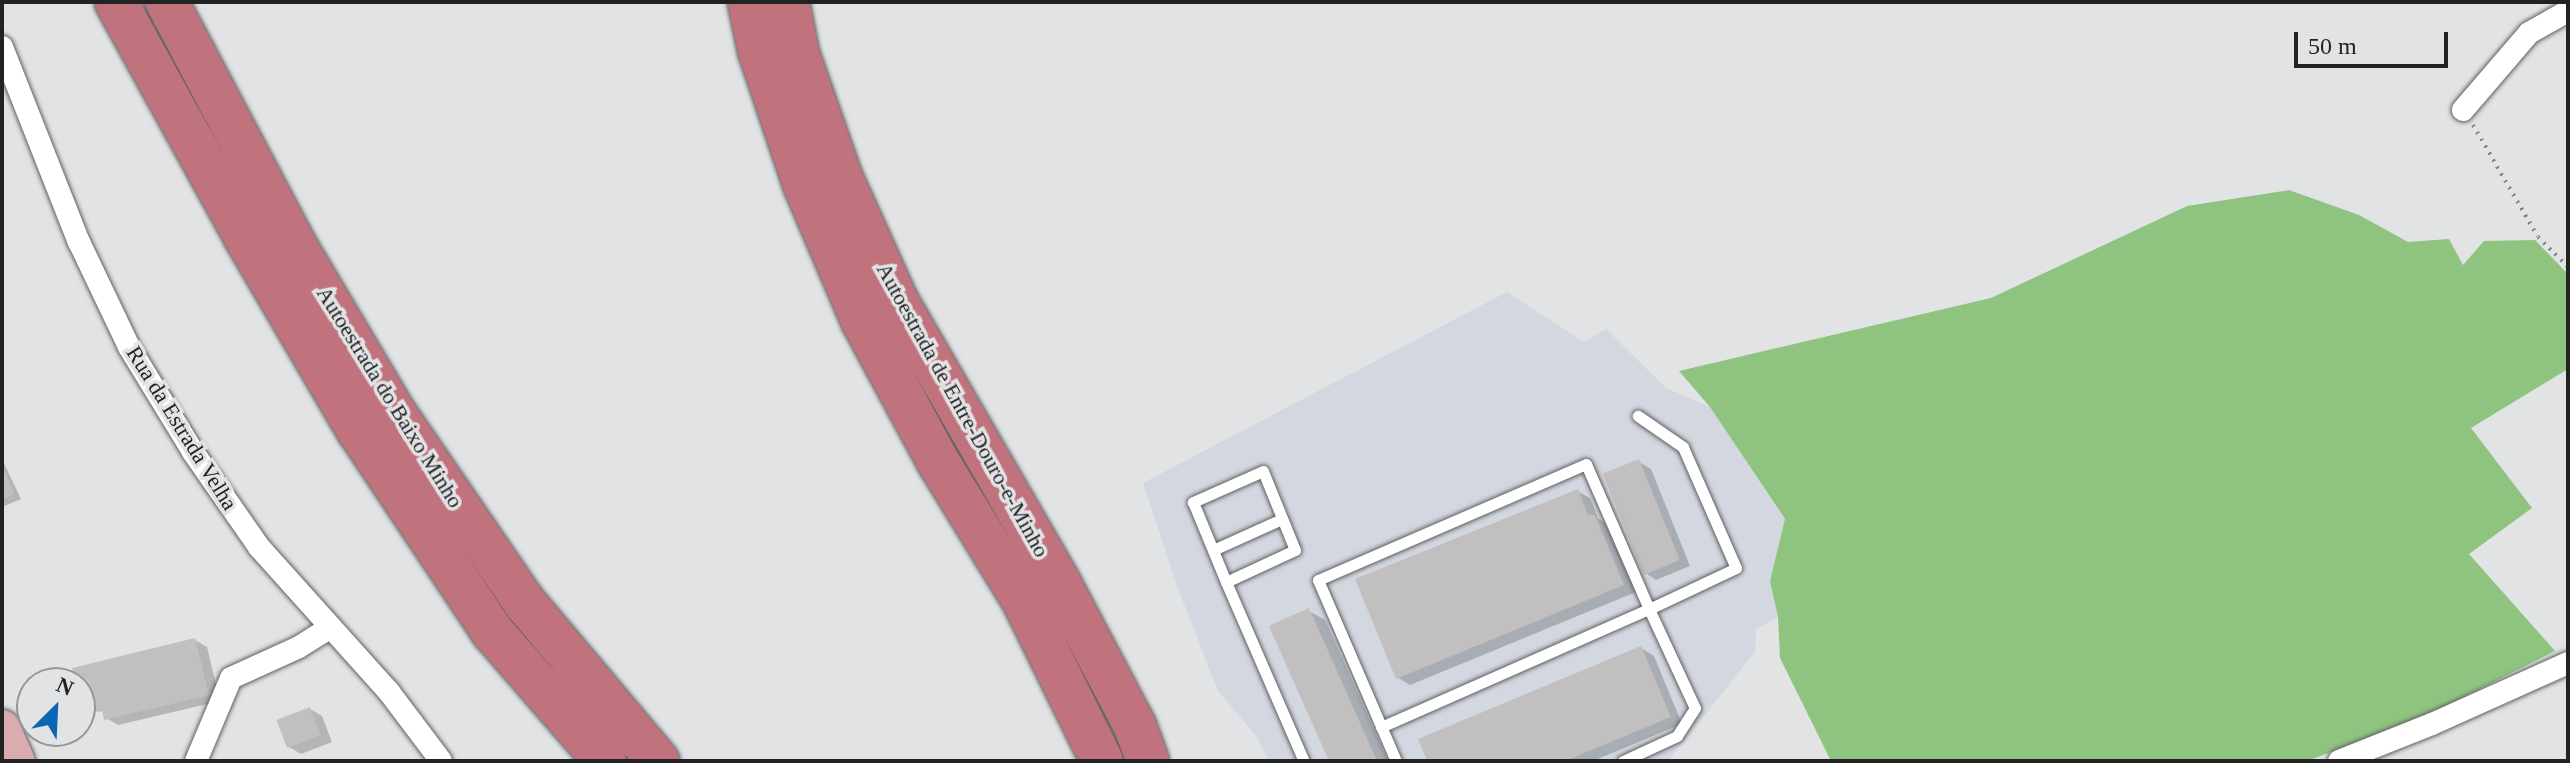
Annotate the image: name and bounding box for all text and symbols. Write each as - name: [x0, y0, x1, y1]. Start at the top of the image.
- scale bar: [2298, 16, 2452, 66]
- text: 50 m: [2308, 33, 2357, 59]
- street label: Autoestrada de Entre-Douro-e-Minho: [871, 258, 1055, 562]
- street label: Autoestrada do Baixo Minho: [311, 281, 469, 513]
- street label: Rua da Estrada Velha: [121, 341, 243, 515]
- north arrow: [16, 667, 96, 747]
- text: N: [53, 672, 77, 701]

